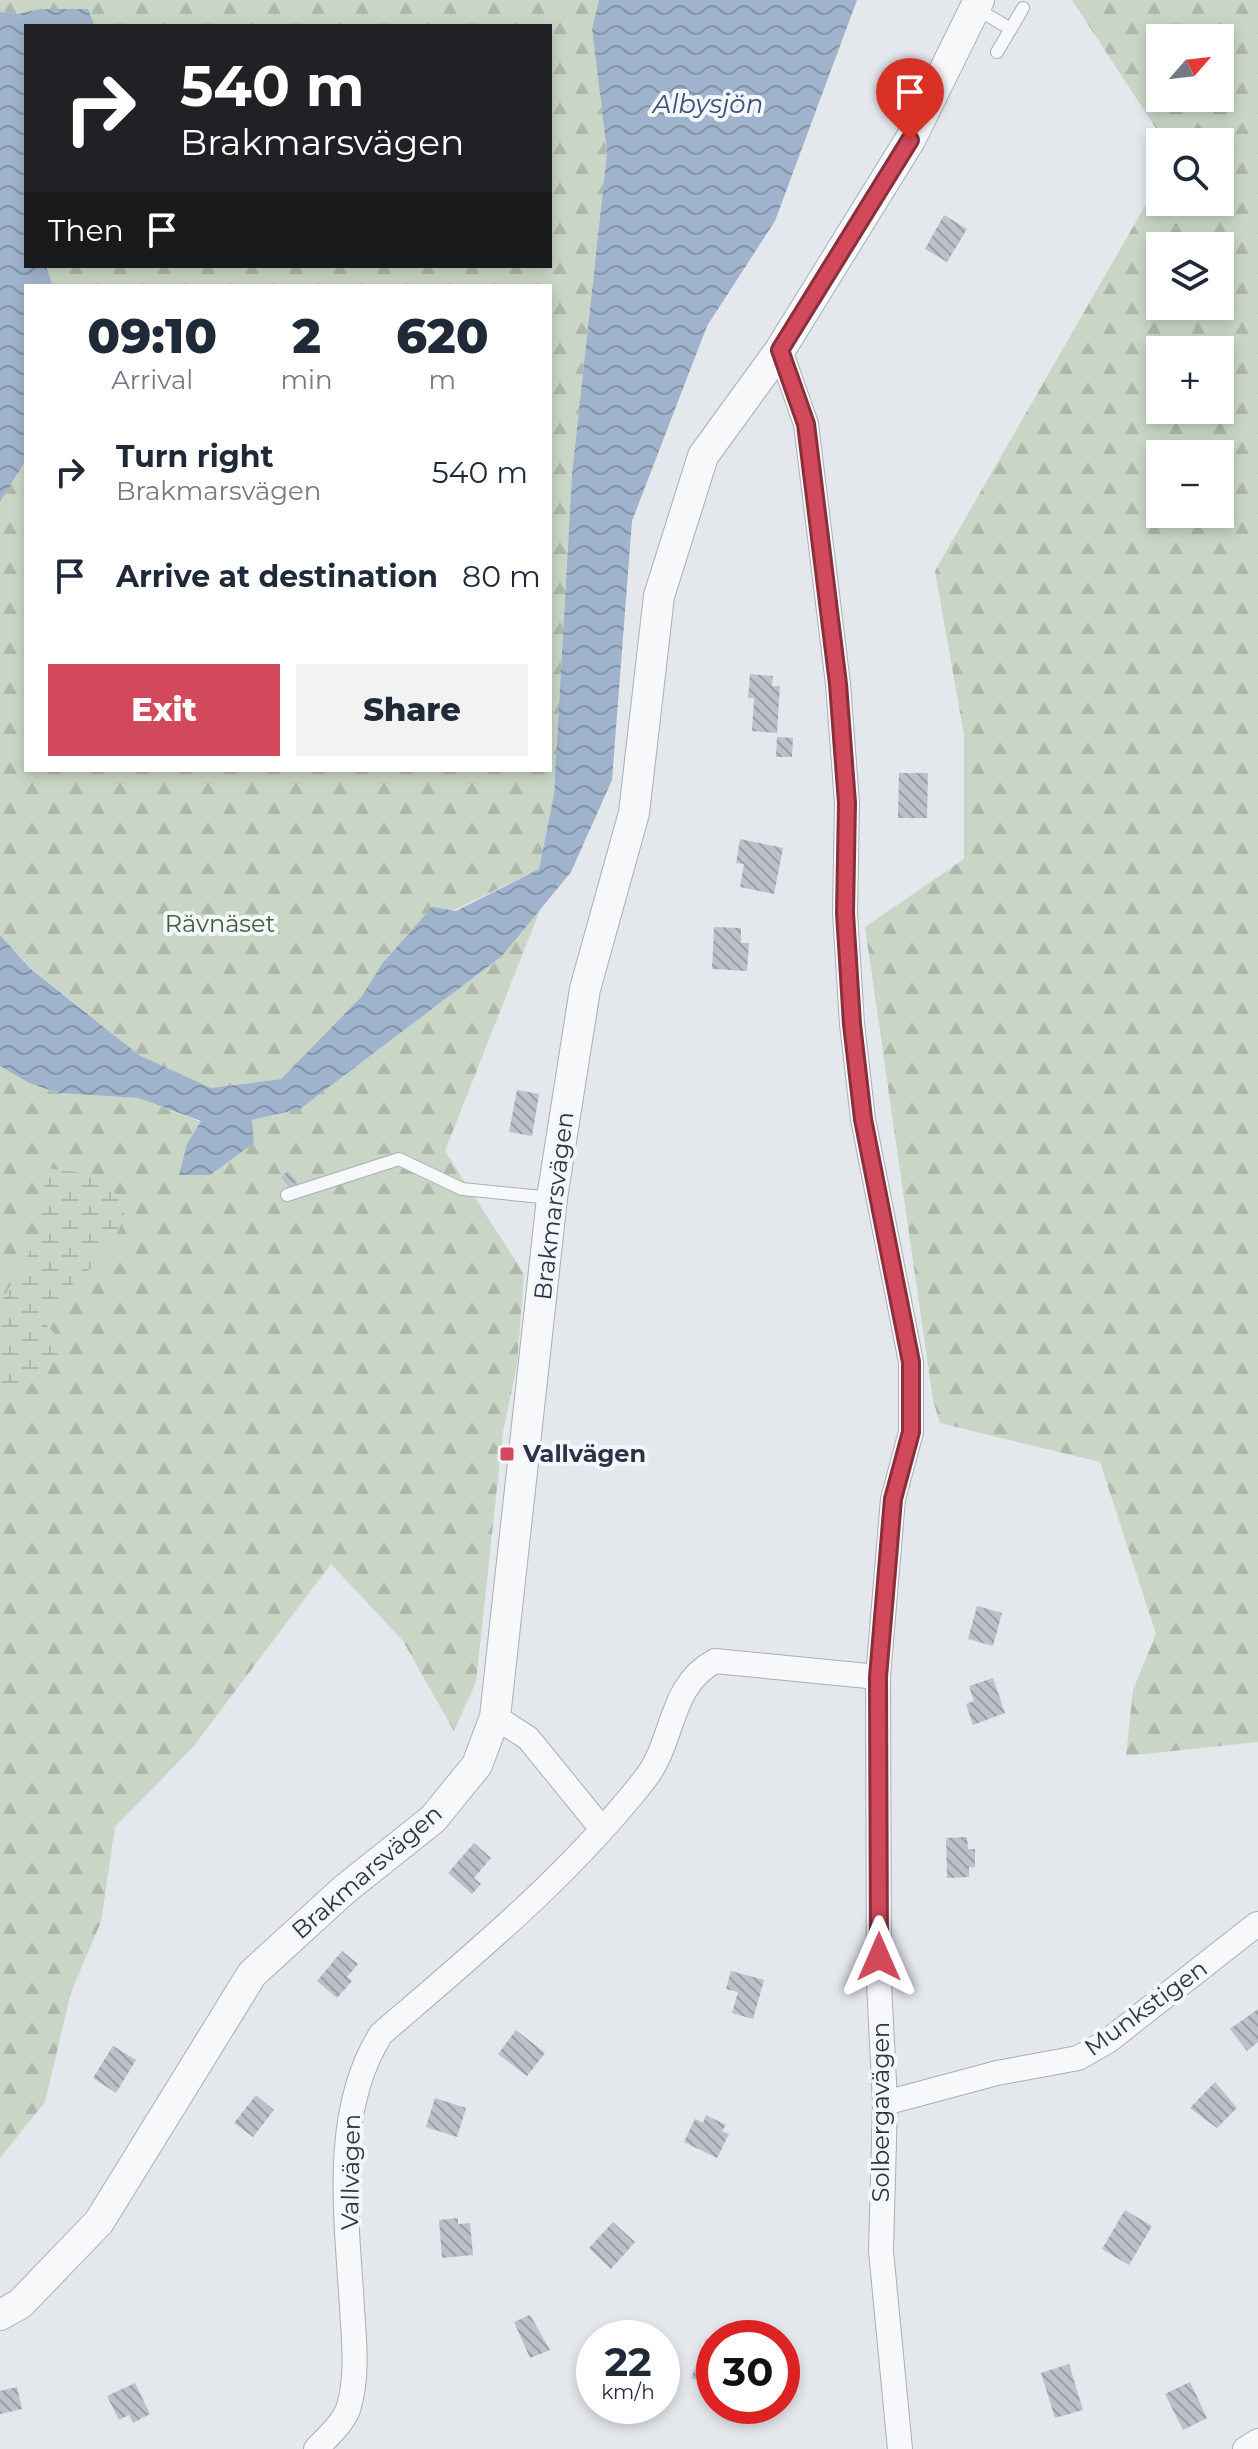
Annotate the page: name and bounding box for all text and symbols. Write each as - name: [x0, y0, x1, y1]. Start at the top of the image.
- north arrow: [1146, 24, 1234, 112]
- map controls: [1146, 24, 1234, 528]
- text: 540 m: [180, 52, 365, 120]
- icon: right: [48, 56, 152, 160]
- pin: [876, 58, 944, 140]
- icon: arrive: [888, 70, 932, 114]
- water label: Albysjön: [651, 88, 763, 120]
- text: Brakmarsvägen: [180, 120, 464, 164]
- button: search: [1146, 128, 1234, 216]
- icon: arrive: [140, 208, 184, 252]
- text: Then: [48, 212, 124, 249]
- button: layers: [1146, 232, 1234, 320]
- text: 09:10: [87, 307, 217, 365]
- text: 2: [292, 307, 321, 365]
- text: 620: [396, 307, 489, 365]
- button: +: [1146, 336, 1234, 424]
- text: Arrival: [111, 364, 193, 396]
- text: min: [280, 364, 333, 396]
- text: m: [428, 364, 456, 396]
- text: Turn right: [116, 438, 273, 475]
- button: −: [1146, 440, 1234, 528]
- icon: right: [48, 450, 92, 494]
- text: 540 m: [432, 454, 528, 491]
- text: Brakmarsvägen: [116, 475, 321, 507]
- icon: arrive: [48, 554, 92, 598]
- text: Arrive at destination: [116, 558, 438, 595]
- text: 80 m: [462, 558, 541, 595]
- button: Exit: [48, 664, 280, 756]
- button: Share: [296, 664, 528, 756]
- park label: Rävnäset: [165, 909, 276, 938]
- street label: Brakmarsvägen: [528, 1110, 579, 1302]
- place label: Vallvägen: [522, 1439, 646, 1468]
- marker: Vallvägen: [498, 1445, 516, 1463]
- street label: Brakmarsvägen: [286, 1798, 448, 1945]
- position arrow: [837, 1915, 921, 1999]
- street label: Munkstigen: [1079, 1953, 1213, 2062]
- street label: Solbergavägen: [866, 2022, 895, 2202]
- street label: Vallvägen: [335, 2114, 366, 2230]
- speed limit sign: 30: [696, 2320, 800, 2424]
- text: 22: [604, 2337, 652, 2386]
- text: km/h: [601, 2380, 655, 2404]

